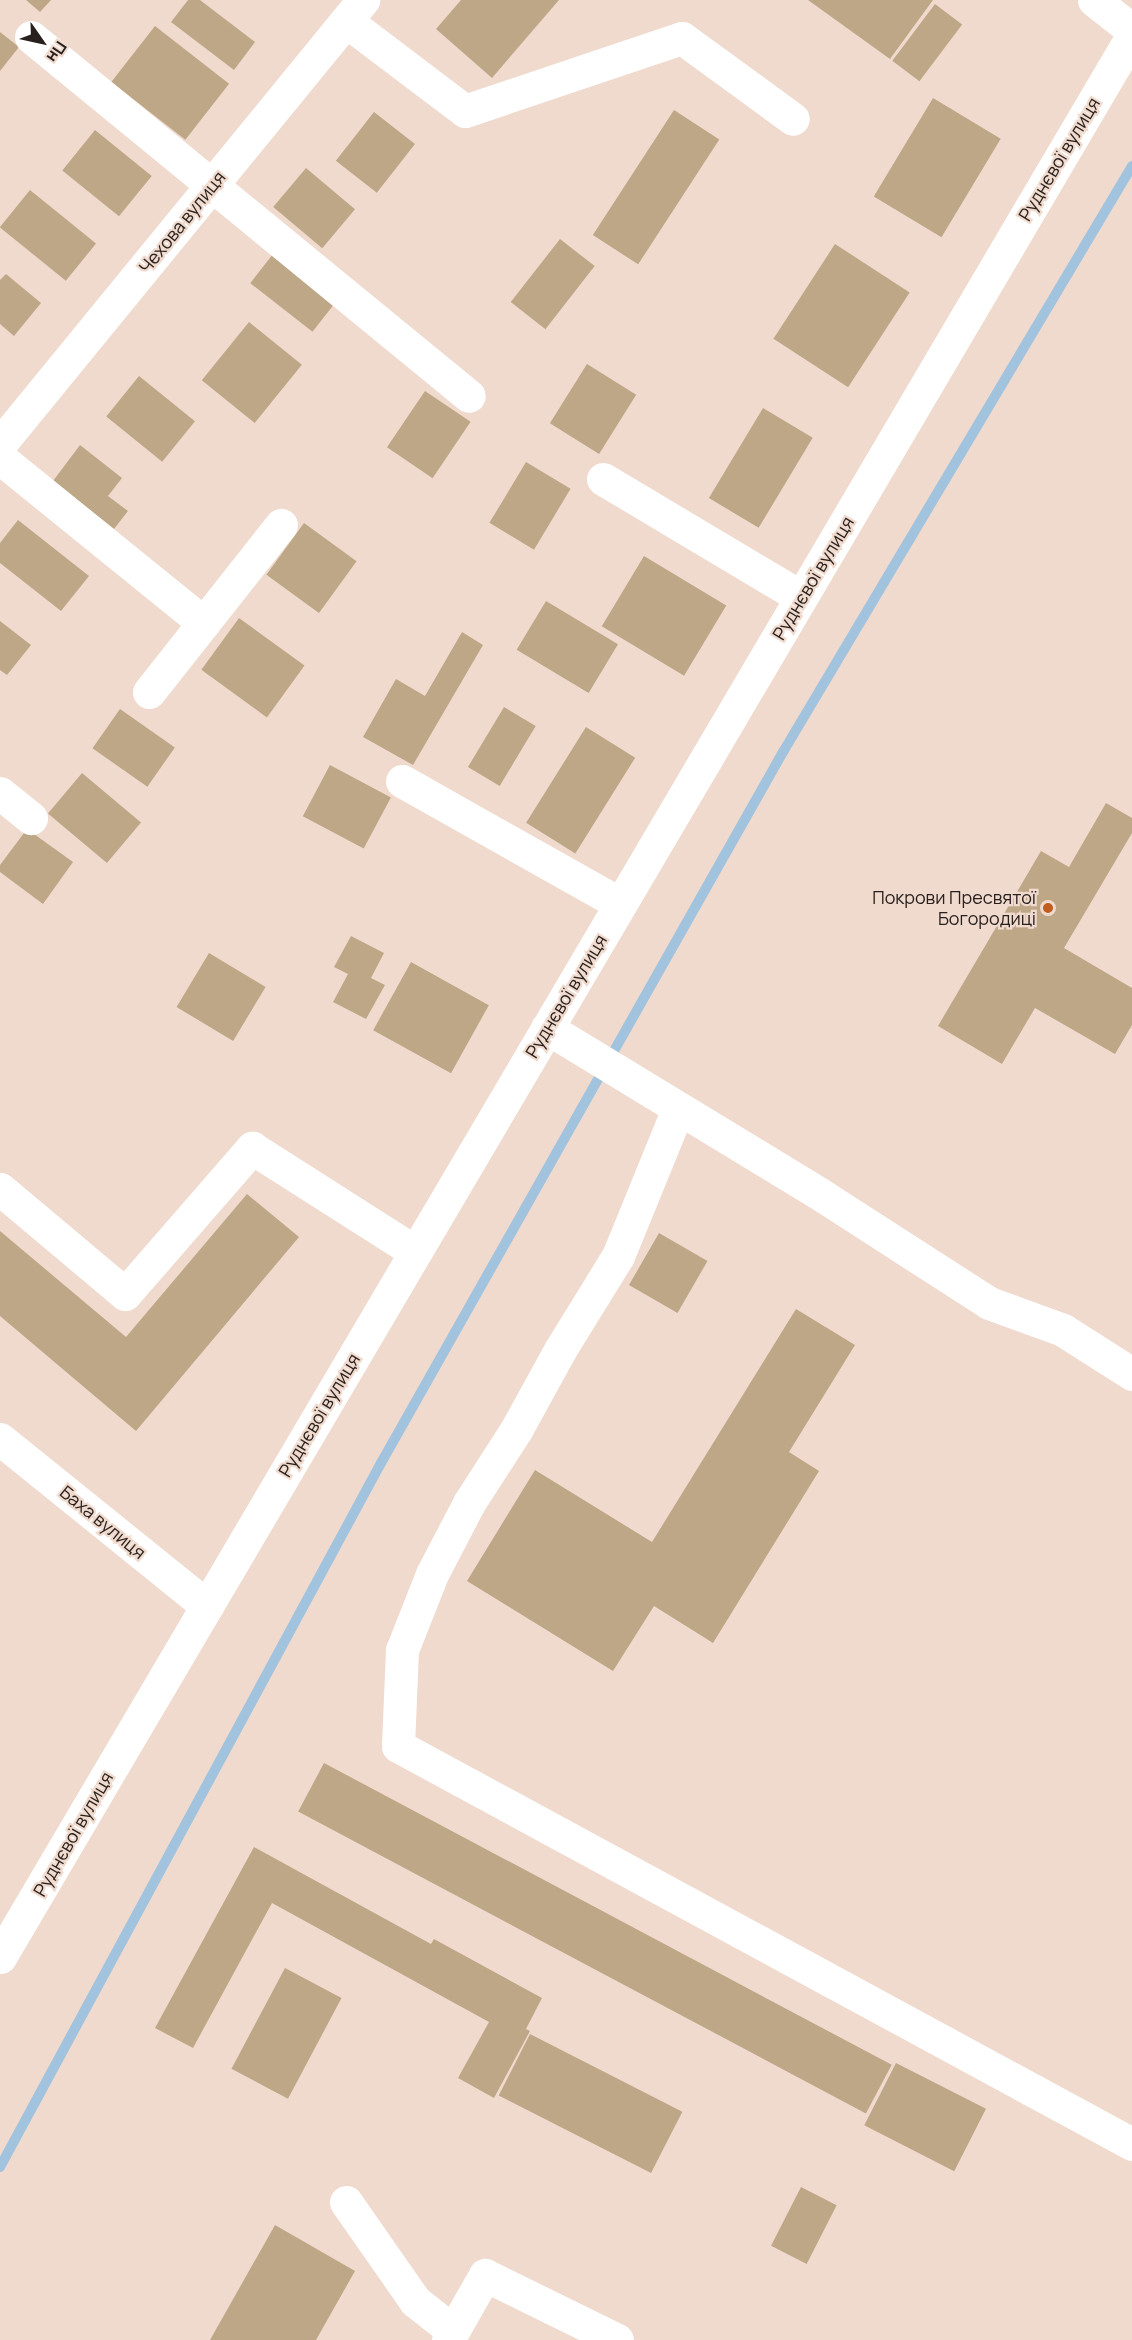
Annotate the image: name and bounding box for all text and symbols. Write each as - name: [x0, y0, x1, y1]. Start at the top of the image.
- north arrow: [12, 12, 72, 72]
- text: Пн: [42, 37, 72, 67]
- street label: Руднєвої вулиця: [1014, 93, 1104, 225]
- street label: Чехова вулиця: [134, 167, 230, 277]
- street label: Руднєвої вулиця: [768, 512, 858, 644]
- place label: Покрови Пресвятої Богородиці: [872, 887, 1036, 930]
- marker: Покрови Пресвятої Богородиці: [1041, 901, 1055, 915]
- street label: Руднєвої вулиця: [521, 930, 611, 1062]
- street label: Руднєвої вулиця: [274, 1349, 364, 1481]
- street label: Баха вулиця: [56, 1481, 150, 1563]
- street label: Руднєвої вулиця: [29, 1768, 117, 1900]

